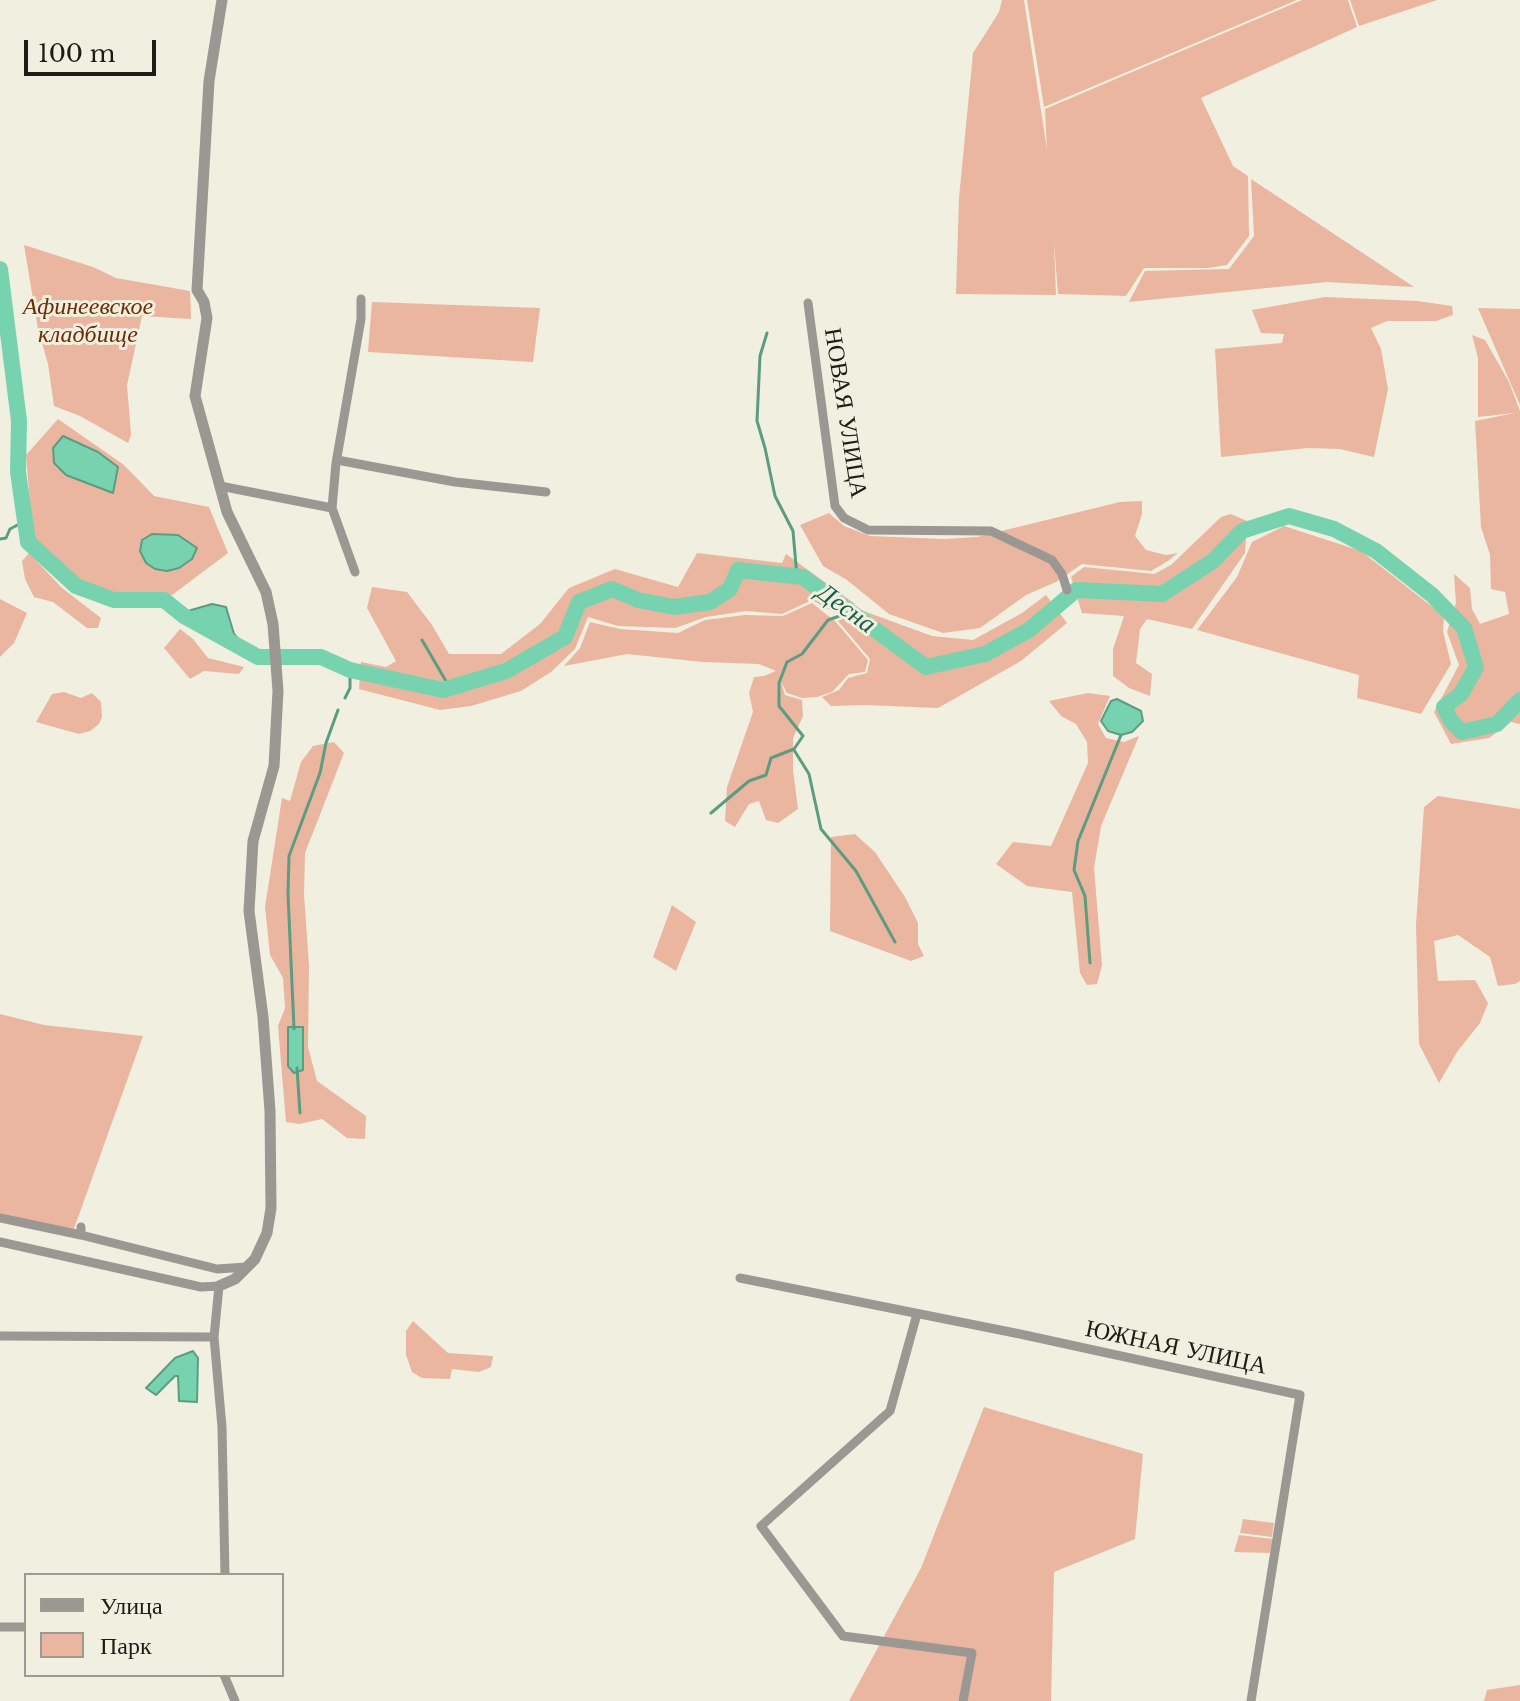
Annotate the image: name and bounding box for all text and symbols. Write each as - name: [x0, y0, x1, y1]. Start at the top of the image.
- scale bar: [28, 24, 160, 74]
- text: 100 m: [38, 39, 116, 68]
- park label: Афинеевское кладбище: [23, 293, 153, 349]
- street label: НОВАЯ УЛИЦА: [817, 326, 873, 500]
- water label: Десна: [810, 577, 882, 641]
- street label: ЮЖНАЯ УЛИЦА: [1083, 1315, 1269, 1381]
- legend: [24, 1573, 284, 1677]
- text: Улица: [100, 1591, 163, 1620]
- text: Парк: [100, 1631, 152, 1660]

